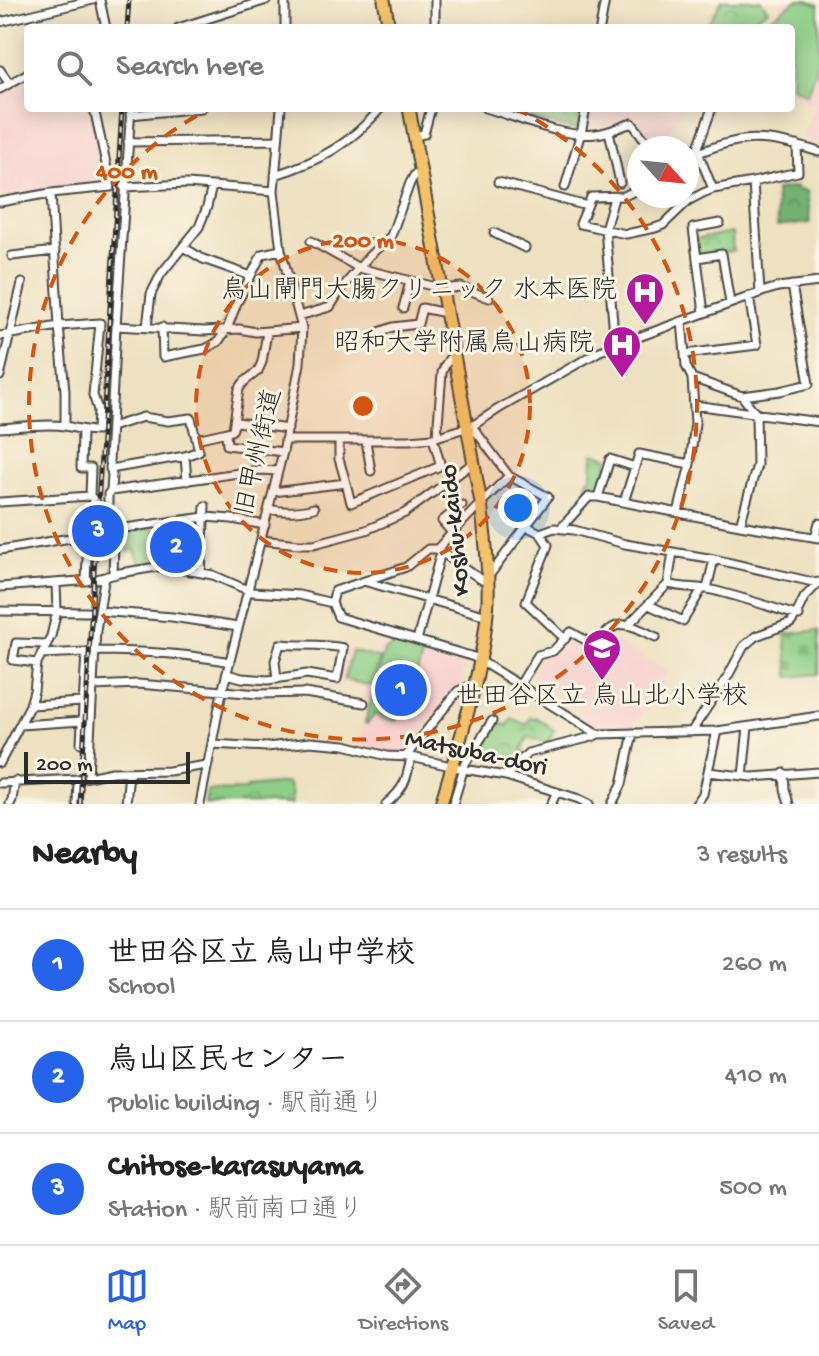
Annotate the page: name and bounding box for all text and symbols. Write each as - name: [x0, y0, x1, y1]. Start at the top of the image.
- search box: [24, 24, 795, 112]
- icon: search: [52, 46, 96, 90]
- text: Search here: [116, 51, 264, 86]
- north arrow: [627, 136, 699, 208]
- text: 400 m: [95, 159, 158, 188]
- text: 200 m: [332, 228, 394, 257]
- hospital icon: 烏山閘門大腸クリニック 水本医院: [624, 271, 666, 326]
- place label: 烏山閘門大腸クリニック 水本医院: [221, 276, 617, 308]
- hospital icon: 昭和大学附属烏山病院: [601, 324, 643, 379]
- place label: 昭和大学附属烏山病院: [334, 329, 594, 361]
- street label: 旧甲州街道: [230, 386, 291, 520]
- centre of rings: [349, 392, 377, 420]
- street label: Koshu-kaido: [435, 463, 479, 597]
- your location: [498, 488, 538, 528]
- pin: 3: [72, 501, 124, 561]
- pin: 2: [150, 517, 202, 577]
- school or university icon: 世田谷区立 烏山北小学校: [581, 627, 623, 682]
- pin: 1: [375, 660, 427, 720]
- place label: 世田谷区立 烏山北小学校: [456, 682, 748, 714]
- street label: Matsuba-dori: [402, 725, 550, 785]
- scale bar: [24, 748, 190, 784]
- text: 200 m: [36, 753, 93, 779]
- text: Nearby: [32, 836, 137, 876]
- text: 3 results: [697, 841, 787, 872]
- text: 世田谷区立 烏山中学校: [108, 938, 415, 973]
- text: 1: [53, 950, 63, 981]
- text: 260 m: [722, 950, 787, 981]
- text: School: [108, 973, 176, 1004]
- text: 烏山区民センター: [108, 1045, 348, 1080]
- text: 2: [52, 1062, 64, 1093]
- text: 410 m: [725, 1062, 787, 1093]
- text: Public building · 駅前通り: [108, 1090, 384, 1121]
- text: Chitose-karasuyama: [108, 1151, 362, 1186]
- text: 3: [51, 1174, 65, 1205]
- text: 500 m: [719, 1174, 787, 1205]
- text: Station · 駅前南口通り: [108, 1196, 364, 1227]
- tab: Map: [105, 1264, 149, 1338]
- tab: Directions: [359, 1264, 448, 1338]
- tab: Saved: [658, 1264, 714, 1338]

